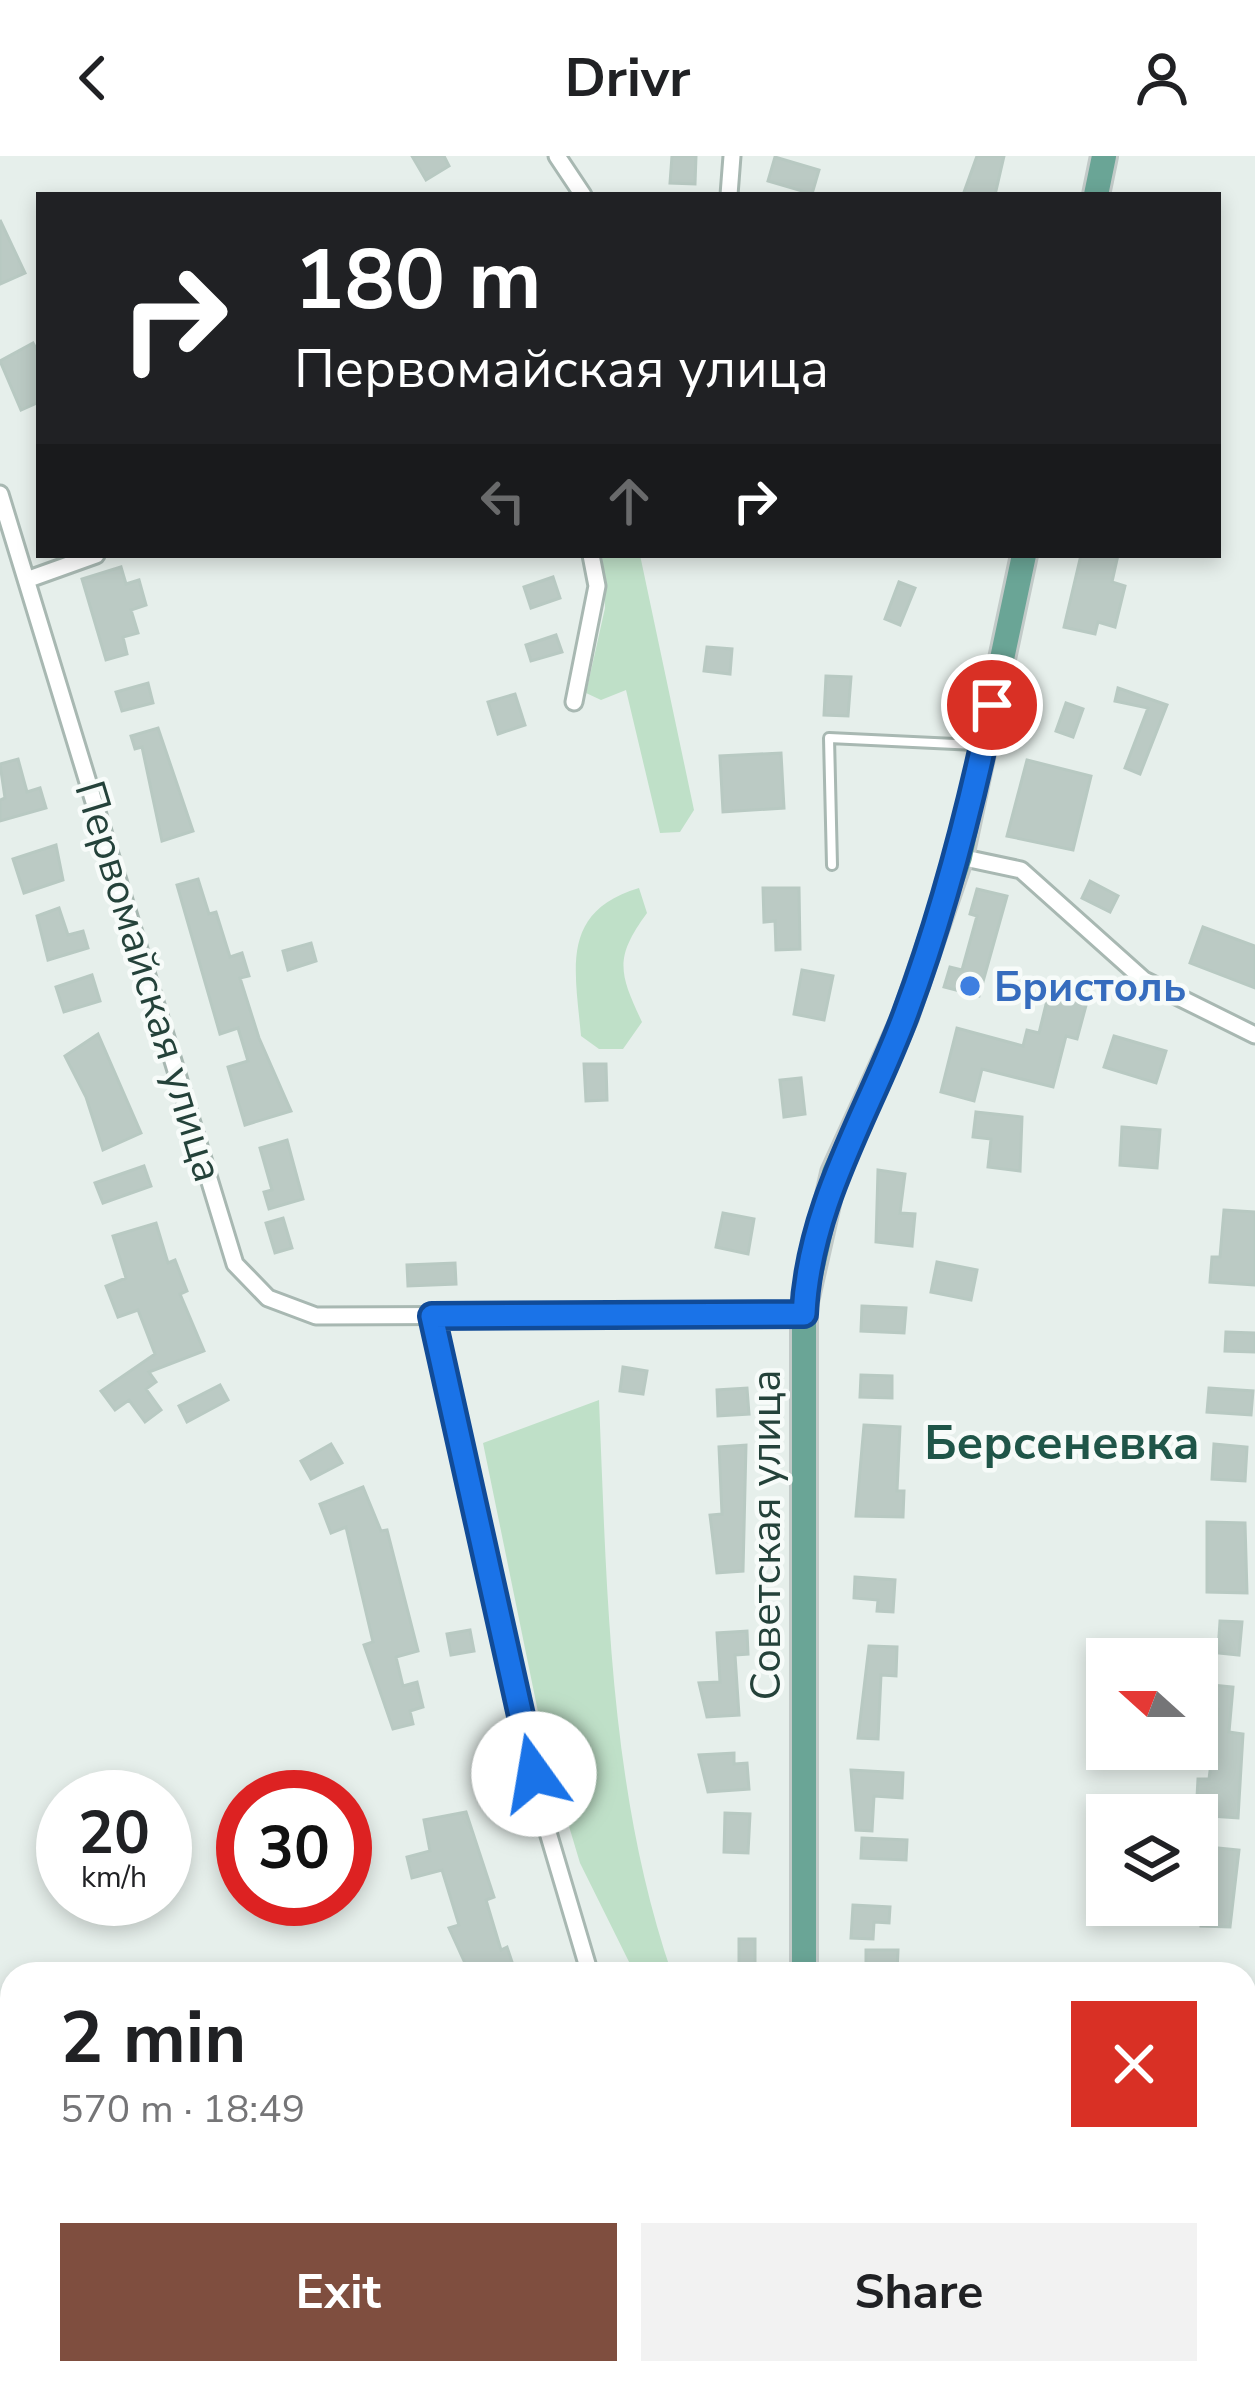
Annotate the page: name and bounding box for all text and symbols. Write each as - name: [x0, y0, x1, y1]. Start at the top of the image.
- text: Drivr: [565, 41, 690, 115]
- icon: back: [60, 45, 126, 111]
- icon: person: [1129, 45, 1195, 111]
- text: 180 m: [294, 223, 542, 338]
- icon: right: [96, 240, 252, 396]
- text: Первомайская улица: [294, 332, 829, 406]
- icon: left: [470, 468, 536, 534]
- icon: ahead: [596, 468, 662, 534]
- icon: right: [722, 468, 788, 534]
- pin: [941, 654, 1043, 756]
- icon: arrive: [959, 672, 1025, 738]
- street label: Первомайская улица: [60, 774, 237, 1189]
- place label: Бристоль: [994, 959, 1186, 1016]
- marker: Бристоль: [957, 973, 983, 999]
- street label: Советская улица: [738, 1369, 795, 1701]
- district label: Берсеневка: [924, 1410, 1200, 1476]
- north arrow: [1086, 1638, 1218, 1770]
- map controls: [1086, 1638, 1218, 1926]
- position arrow: [471, 1711, 597, 1837]
- speed limit sign: 30: [216, 1770, 372, 1926]
- text: 20: [78, 1792, 150, 1874]
- button: layers: [1086, 1794, 1218, 1926]
- text: km/h: [81, 1857, 147, 1898]
- text: 2 min: [60, 1989, 246, 2087]
- button: close: [1071, 2001, 1197, 2127]
- text: 570 m · 18:49: [60, 2083, 305, 2136]
- button: Exit: [60, 2223, 617, 2361]
- button: Share: [641, 2223, 1197, 2361]

